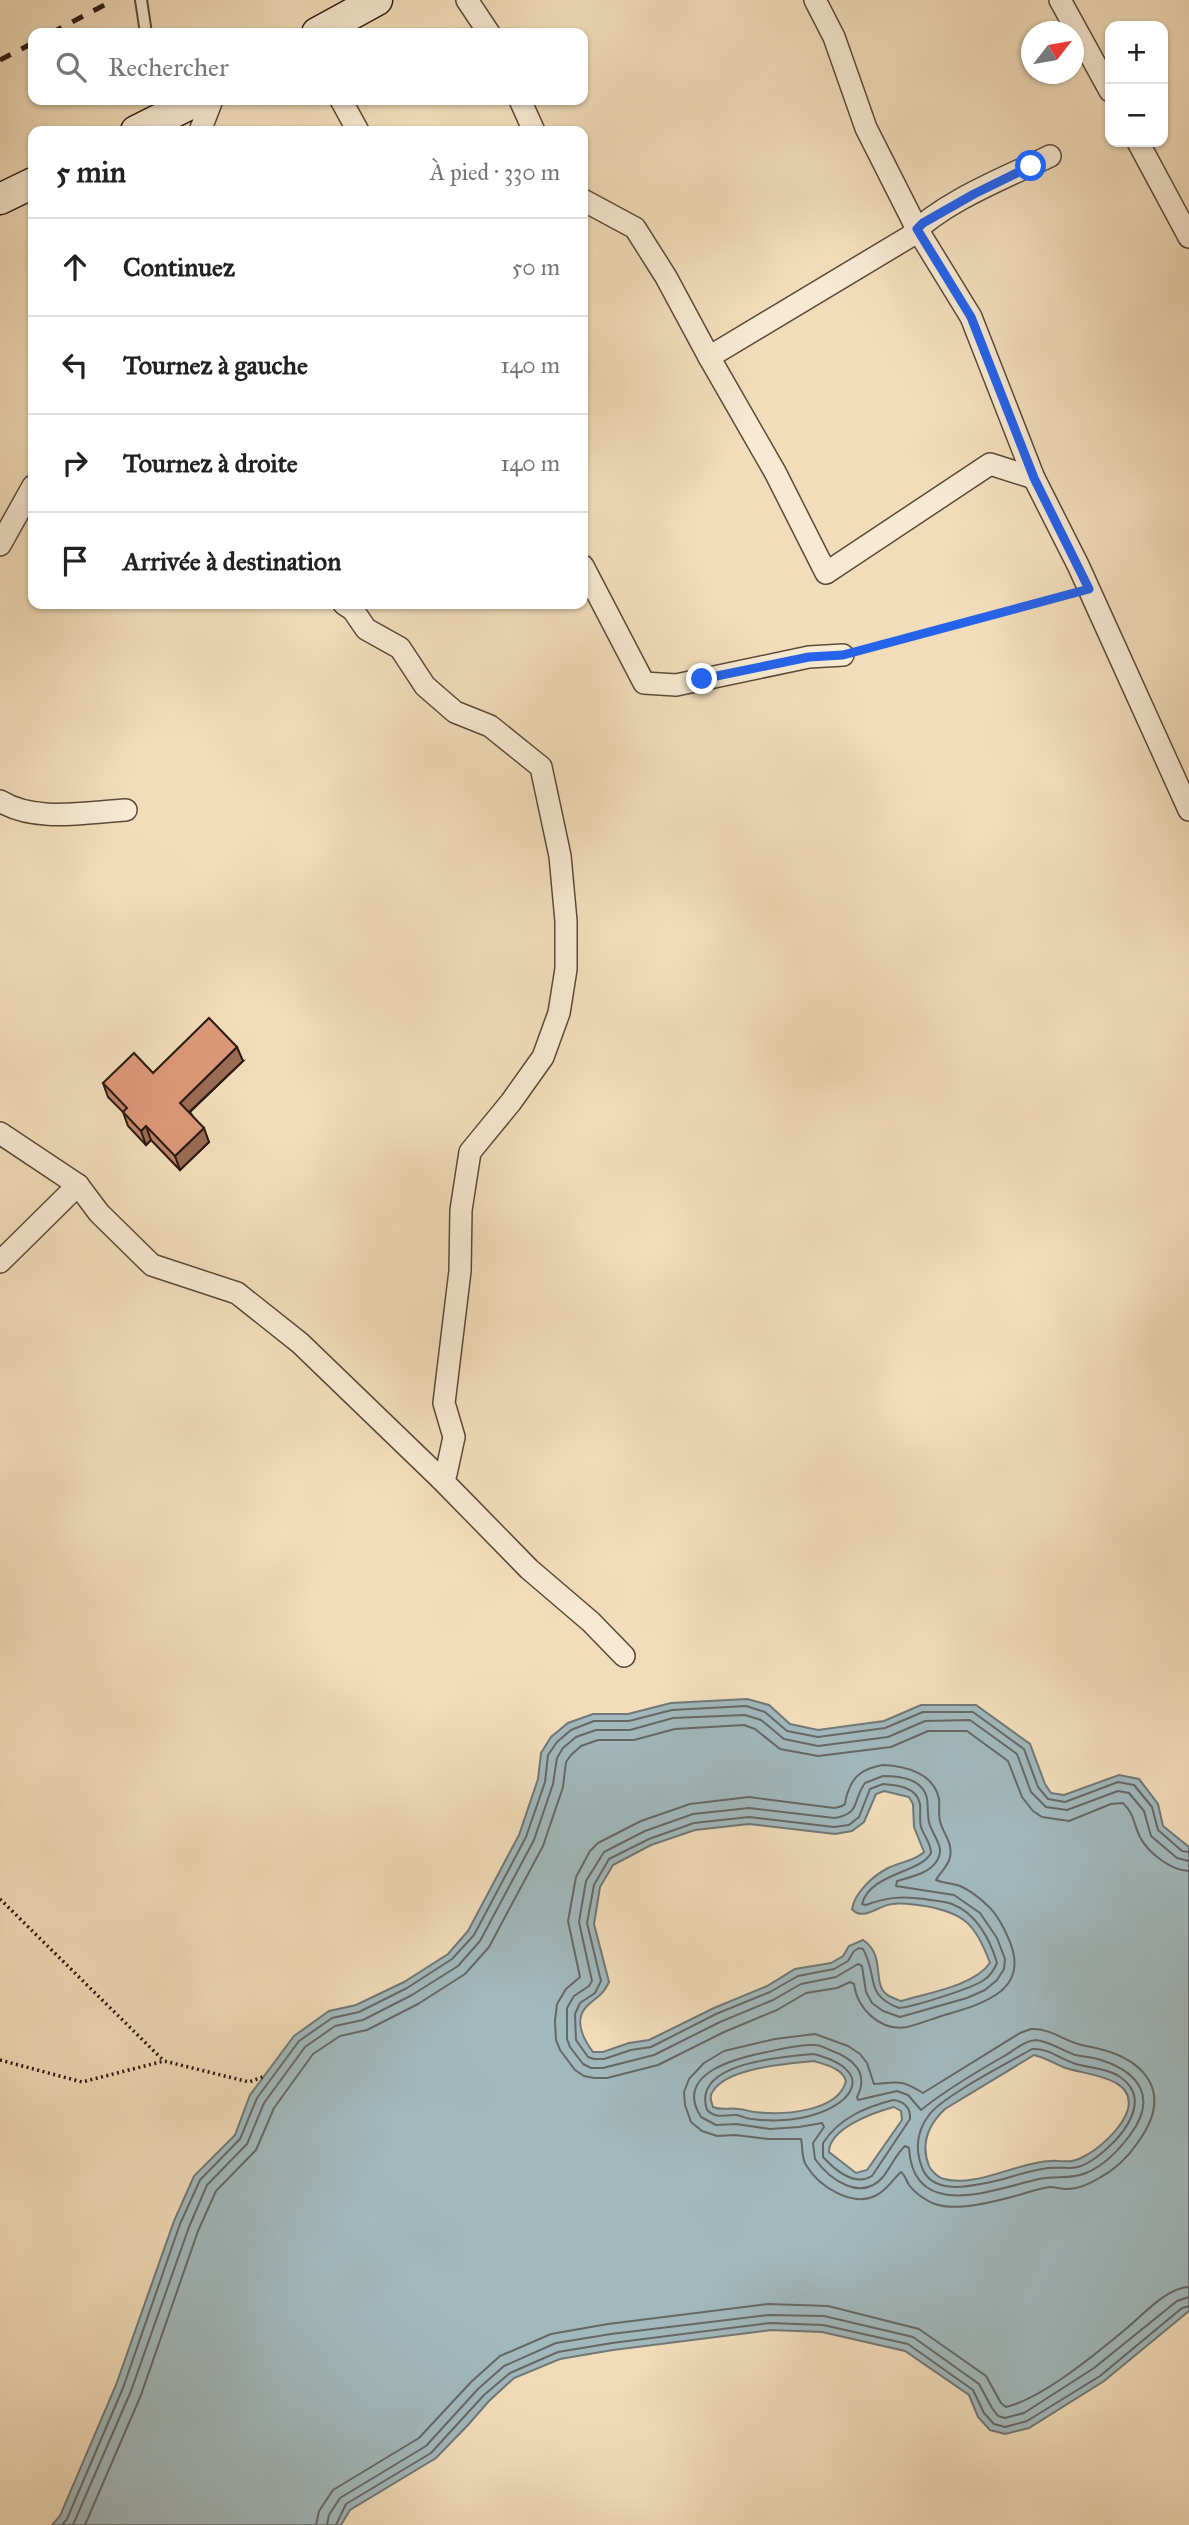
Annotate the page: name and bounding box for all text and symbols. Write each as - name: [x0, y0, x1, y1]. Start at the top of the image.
- north arrow: [1021, 21, 1084, 84]
- map controls: [1105, 21, 1168, 147]
- button: +: [1105, 21, 1168, 84]
- search box: [28, 28, 588, 105]
- icon: search: [52, 48, 90, 86]
- text: Rechercher: [108, 51, 229, 83]
- button: −: [1105, 84, 1168, 147]
- route start: [1015, 150, 1046, 181]
- text: 5 min: [56, 154, 126, 190]
- text: À pied · 330 m: [430, 158, 560, 186]
- icon: ahead: [56, 248, 94, 286]
- text: Continuez: [123, 251, 235, 283]
- text: 50 m: [512, 253, 560, 281]
- icon: left: [56, 346, 94, 384]
- text: Tournez à gauche: [123, 349, 308, 381]
- text: 140 m: [500, 351, 560, 379]
- icon: right: [56, 444, 94, 482]
- text: Tournez à droite: [123, 447, 298, 479]
- text: 140 m: [500, 449, 560, 477]
- icon: arrive: [56, 542, 94, 580]
- text: Arrivée à destination: [123, 545, 341, 577]
- route end: [686, 663, 717, 694]

